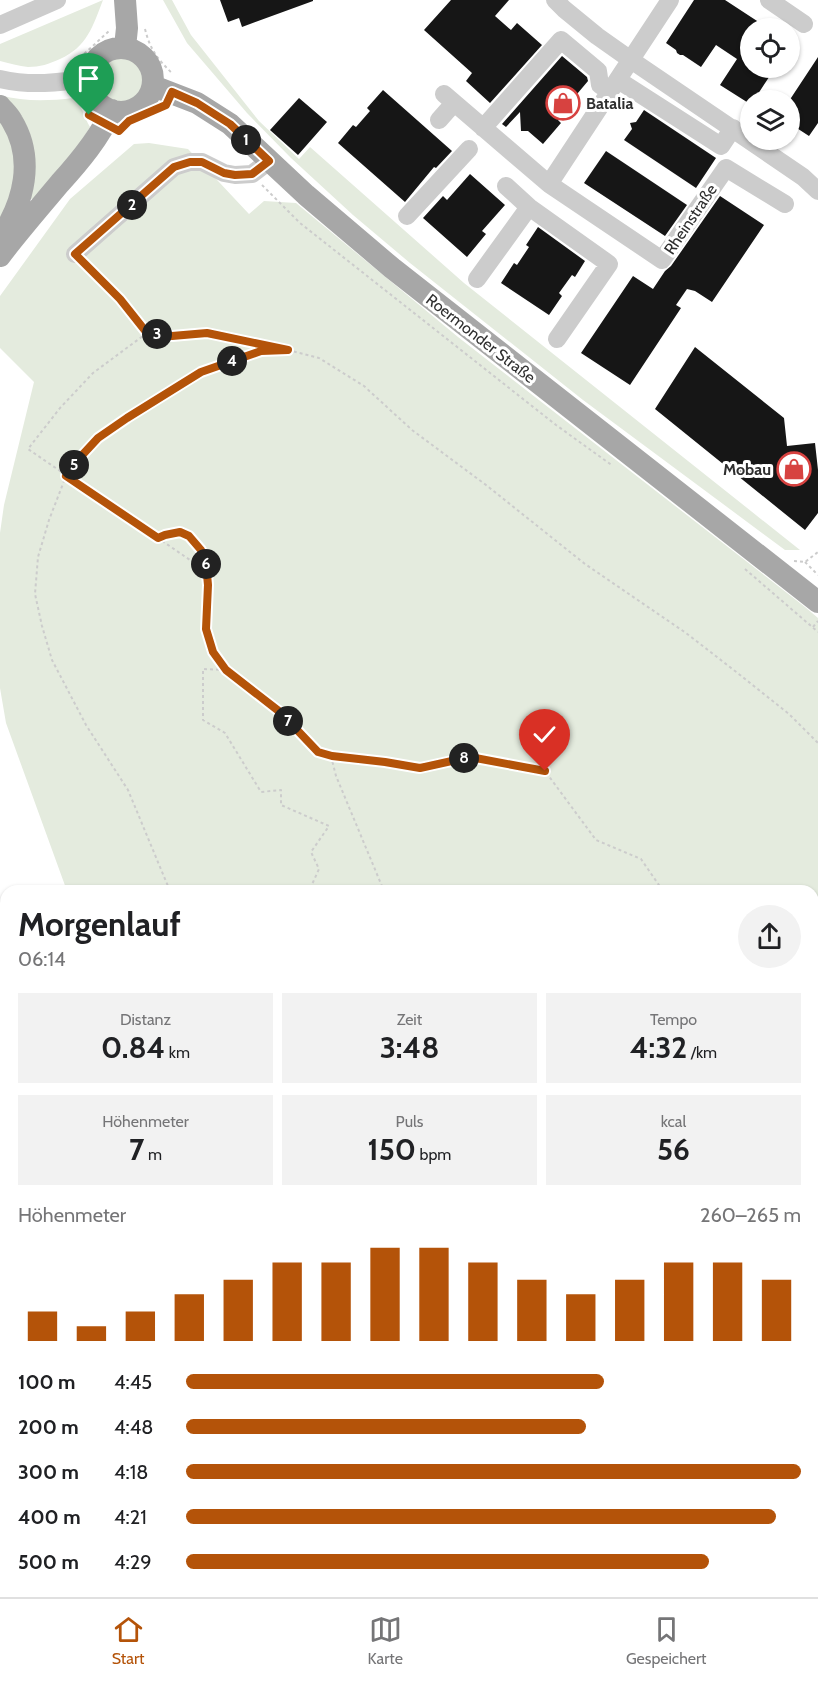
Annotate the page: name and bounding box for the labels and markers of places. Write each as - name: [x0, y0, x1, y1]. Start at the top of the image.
- pin: [63, 53, 114, 115]
- shop icon: Batalia: [545, 85, 581, 121]
- place label: Batalia: [586, 94, 633, 113]
- pin: 1: [231, 125, 261, 155]
- pin: 2: [117, 190, 147, 220]
- pin: 3: [142, 319, 172, 349]
- pin: 4: [217, 346, 247, 376]
- pin: 5: [59, 450, 89, 480]
- shop icon: Mobau: [776, 451, 812, 487]
- place label: Mobau: [723, 460, 771, 479]
- pin: 6: [191, 549, 221, 579]
- pin: 7: [273, 706, 303, 736]
- pin: [519, 709, 570, 771]
- pin: 8: [449, 743, 479, 773]

